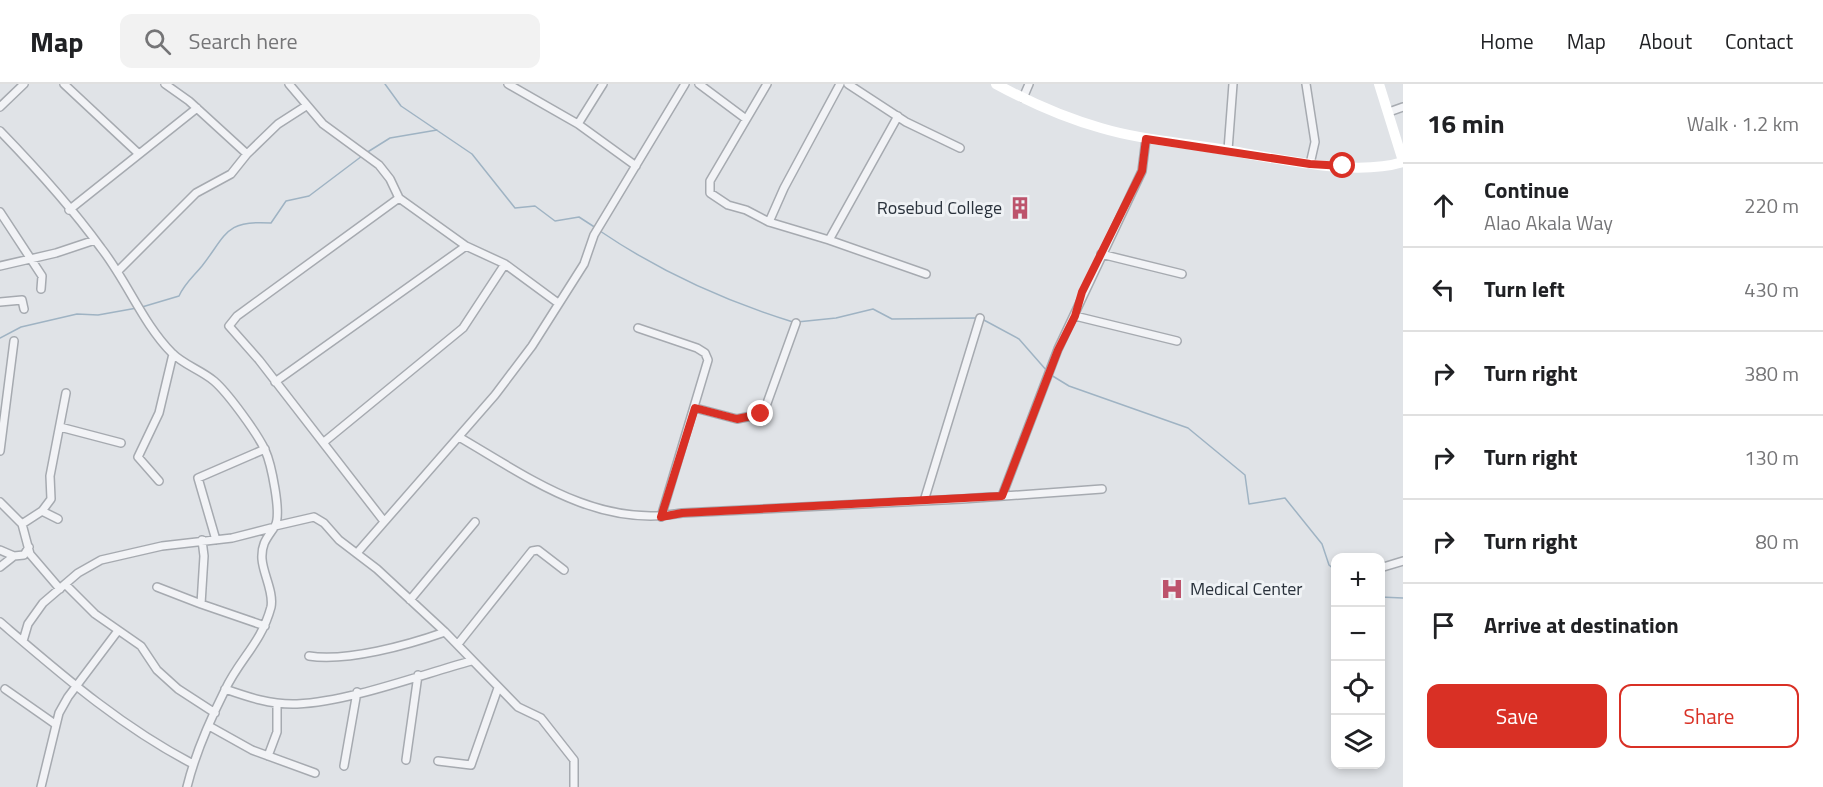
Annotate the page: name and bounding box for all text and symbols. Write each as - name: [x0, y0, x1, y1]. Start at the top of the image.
- search box: [120, 14, 540, 68]
- text: Map: [30, 20, 84, 63]
- text: Search here: [189, 24, 298, 58]
- icon: search: [141, 25, 174, 58]
- text: Home: [1480, 25, 1534, 57]
- text: Map: [1567, 25, 1606, 57]
- text: About: [1639, 25, 1692, 57]
- text: Contact: [1725, 25, 1793, 57]
- text: 16 min: [1427, 104, 1505, 143]
- text: Walk · 1.2 km: [1687, 108, 1799, 139]
- route start: [1329, 152, 1355, 178]
- text: Continue: [1484, 173, 1569, 207]
- icon: ahead: [1427, 189, 1460, 222]
- text: 220 m: [1744, 190, 1799, 221]
- place label: Rosebud College: [877, 194, 1002, 221]
- building icon: Rosebud College: [1007, 195, 1033, 221]
- text: Alao Akala Way: [1484, 207, 1613, 238]
- text: Turn left: [1484, 272, 1565, 306]
- icon: left: [1427, 273, 1460, 306]
- text: 430 m: [1744, 274, 1799, 305]
- text: Turn right: [1484, 356, 1578, 390]
- icon: right: [1427, 357, 1460, 390]
- text: 380 m: [1744, 358, 1799, 389]
- route end: [747, 400, 773, 426]
- text: Turn right: [1484, 440, 1578, 474]
- icon: right: [1427, 441, 1460, 474]
- text: 130 m: [1744, 442, 1799, 473]
- text: Turn right: [1484, 524, 1578, 558]
- icon: right: [1427, 525, 1460, 558]
- text: 80 m: [1755, 526, 1799, 557]
- map controls: [1331, 553, 1385, 769]
- button: +: [1331, 553, 1385, 607]
- place label: Medical Center: [1190, 575, 1303, 602]
- hospital icon: Medical Center: [1159, 576, 1185, 602]
- button: −: [1331, 607, 1385, 661]
- text: Arrive at destination: [1484, 608, 1679, 642]
- icon: arrive: [1427, 609, 1460, 642]
- button: locate: [1331, 661, 1385, 715]
- button: Save: [1427, 684, 1607, 748]
- button: Share: [1619, 684, 1799, 748]
- button: layers: [1331, 715, 1385, 769]

